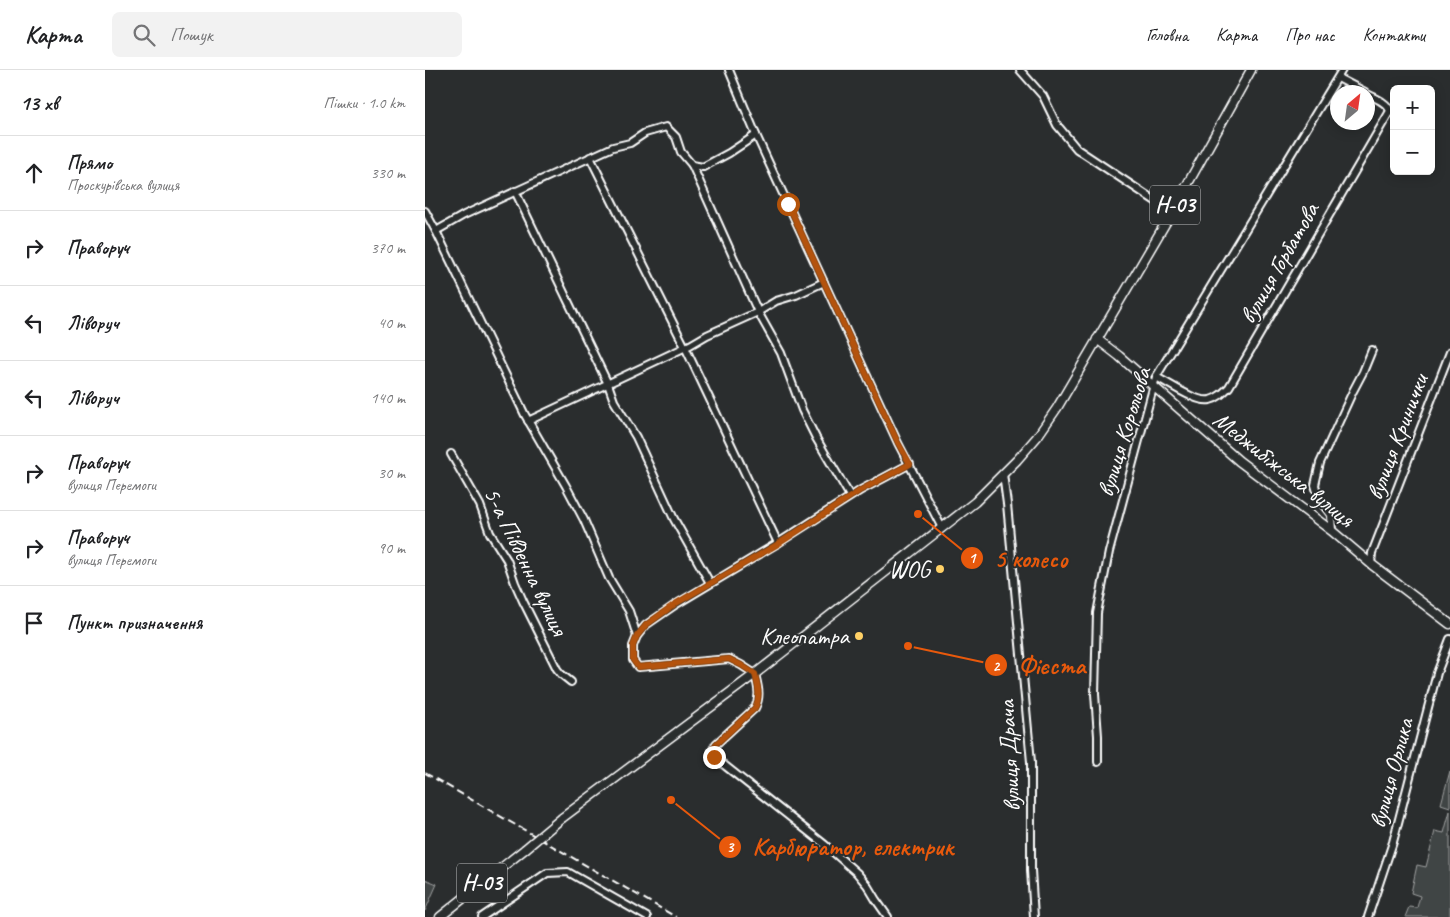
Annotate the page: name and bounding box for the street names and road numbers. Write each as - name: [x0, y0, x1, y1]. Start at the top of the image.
- road number: Н-03: [1150, 186, 1200, 224]
- street label: вулиця Горбатова: [1232, 196, 1326, 329]
- street label: вулиця Корольова: [1090, 362, 1158, 500]
- street label: вулиця Кринички: [1359, 368, 1436, 504]
- street label: Меджибіжська вулиця: [1207, 404, 1362, 534]
- street label: 5-а Південна вулиця: [477, 482, 575, 641]
- street label: вулиця Драча: [991, 698, 1027, 812]
- street label: вулиця Орлика: [1362, 714, 1420, 831]
- road number: Н-03: [457, 864, 507, 902]

